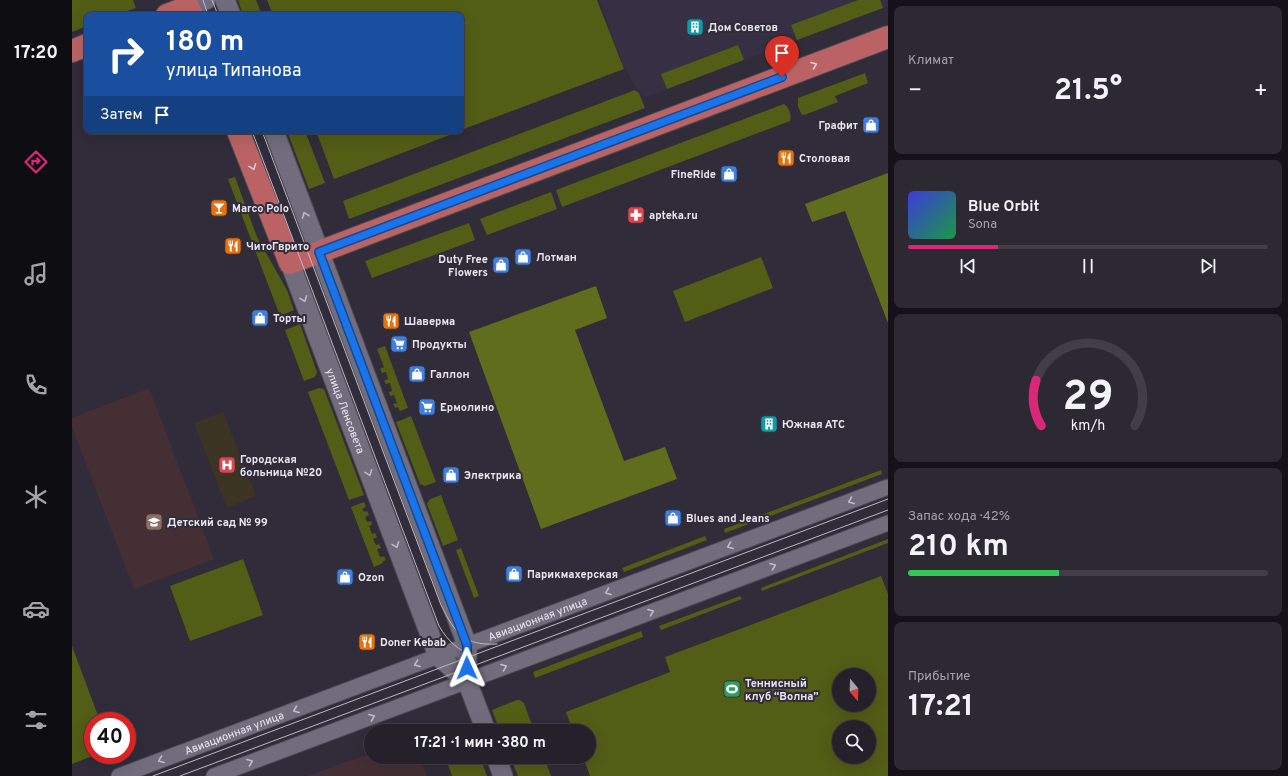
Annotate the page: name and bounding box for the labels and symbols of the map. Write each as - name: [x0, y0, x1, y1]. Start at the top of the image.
- building icon: Дом Советов: [685, 17, 705, 37]
- place label: Дом Советов: [708, 21, 778, 35]
- pin: [765, 36, 799, 77]
- one-way arrow: [810, 61, 817, 69]
- shop icon: Графит: [861, 115, 881, 135]
- place label: Графит: [818, 119, 858, 133]
- restaurant icon: Столовая: [776, 148, 796, 168]
- place label: Столовая: [799, 152, 850, 166]
- one-way arrow: [248, 164, 256, 171]
- shop icon: FineRide: [719, 164, 739, 184]
- place label: FineRide: [671, 168, 716, 182]
- bar icon: Marco Polo: [209, 198, 229, 218]
- place label: Marco Polo: [232, 202, 289, 216]
- pharmacy icon: apteka.ru: [626, 205, 646, 225]
- place label: apteka.ru: [649, 209, 698, 223]
- one-way arrow: [302, 212, 310, 219]
- restaurant icon: ЧитоГврито: [223, 236, 243, 256]
- place label: ЧитоГврито: [246, 240, 309, 254]
- shop icon: Лотман: [513, 247, 533, 267]
- place label: Лотман: [536, 251, 577, 265]
- place label: Duty Free Flowers: [438, 253, 488, 280]
- shop icon: Duty Free Flowers: [491, 255, 511, 275]
- one-way arrow: [299, 296, 307, 303]
- shop icon: Торты: [250, 308, 270, 328]
- restaurant icon: Шаверма: [381, 311, 401, 331]
- place label: Торты: [273, 312, 306, 326]
- place label: Шаверма: [404, 315, 455, 329]
- supermarket icon: Продукты: [389, 334, 409, 354]
- place label: Продукты: [412, 338, 467, 352]
- shop icon: Галлон: [407, 364, 427, 384]
- street label: улица Ленсовета: [322, 367, 367, 456]
- place label: Галлон: [430, 368, 469, 382]
- supermarket icon: Ермолино: [417, 397, 437, 417]
- place label: Ермолино: [440, 401, 494, 415]
- building icon: Южная АТС: [759, 414, 779, 434]
- place label: Южная АТС: [782, 418, 845, 432]
- place label: Городская больница №20: [240, 453, 322, 480]
- hospital icon: Городская больница №20: [217, 455, 237, 475]
- shop icon: Электрика: [441, 465, 461, 485]
- place label: Электрика: [464, 469, 521, 483]
- one-way arrow: [365, 470, 373, 477]
- one-way arrow: [848, 496, 855, 504]
- shop icon: Blues and Jeans: [663, 508, 683, 528]
- school or university icon: Детский сад № 99: [144, 512, 164, 532]
- place label: Blues and Jeans: [686, 512, 770, 526]
- place label: Детский сад № 99: [167, 516, 268, 530]
- one-way arrow: [392, 542, 400, 549]
- one-way arrow: [726, 542, 733, 550]
- one-way arrow: [770, 562, 777, 570]
- shop icon: Парикмахерская: [504, 564, 524, 584]
- shop icon: Ozon: [335, 567, 355, 587]
- place label: Парикмахерская: [527, 568, 618, 582]
- place label: Ozon: [358, 571, 384, 585]
- one-way arrow: [605, 588, 612, 596]
- street label: Авиационная улица: [486, 595, 590, 645]
- one-way arrow: [648, 608, 655, 616]
- restaurant icon: Doner Kebab: [357, 632, 377, 652]
- place label: Doner Kebab: [380, 636, 446, 650]
- position arrow: [446, 647, 488, 689]
- one-way arrow: [414, 659, 421, 667]
- one-way arrow: [500, 664, 507, 672]
- north arrow: [832, 668, 876, 712]
- place label: Теннисный клуб “Волна”: [745, 677, 819, 704]
- sports icon: Теннисный клуб “Волна”: [722, 679, 742, 699]
- one-way arrow: [292, 705, 299, 713]
- street label: Авиационная улица: [183, 709, 286, 759]
- speed limit sign: 40: [84, 712, 136, 764]
- one-way arrow: [368, 713, 375, 721]
- one-way arrow: [157, 756, 164, 764]
- one-way arrow: [247, 759, 254, 767]

